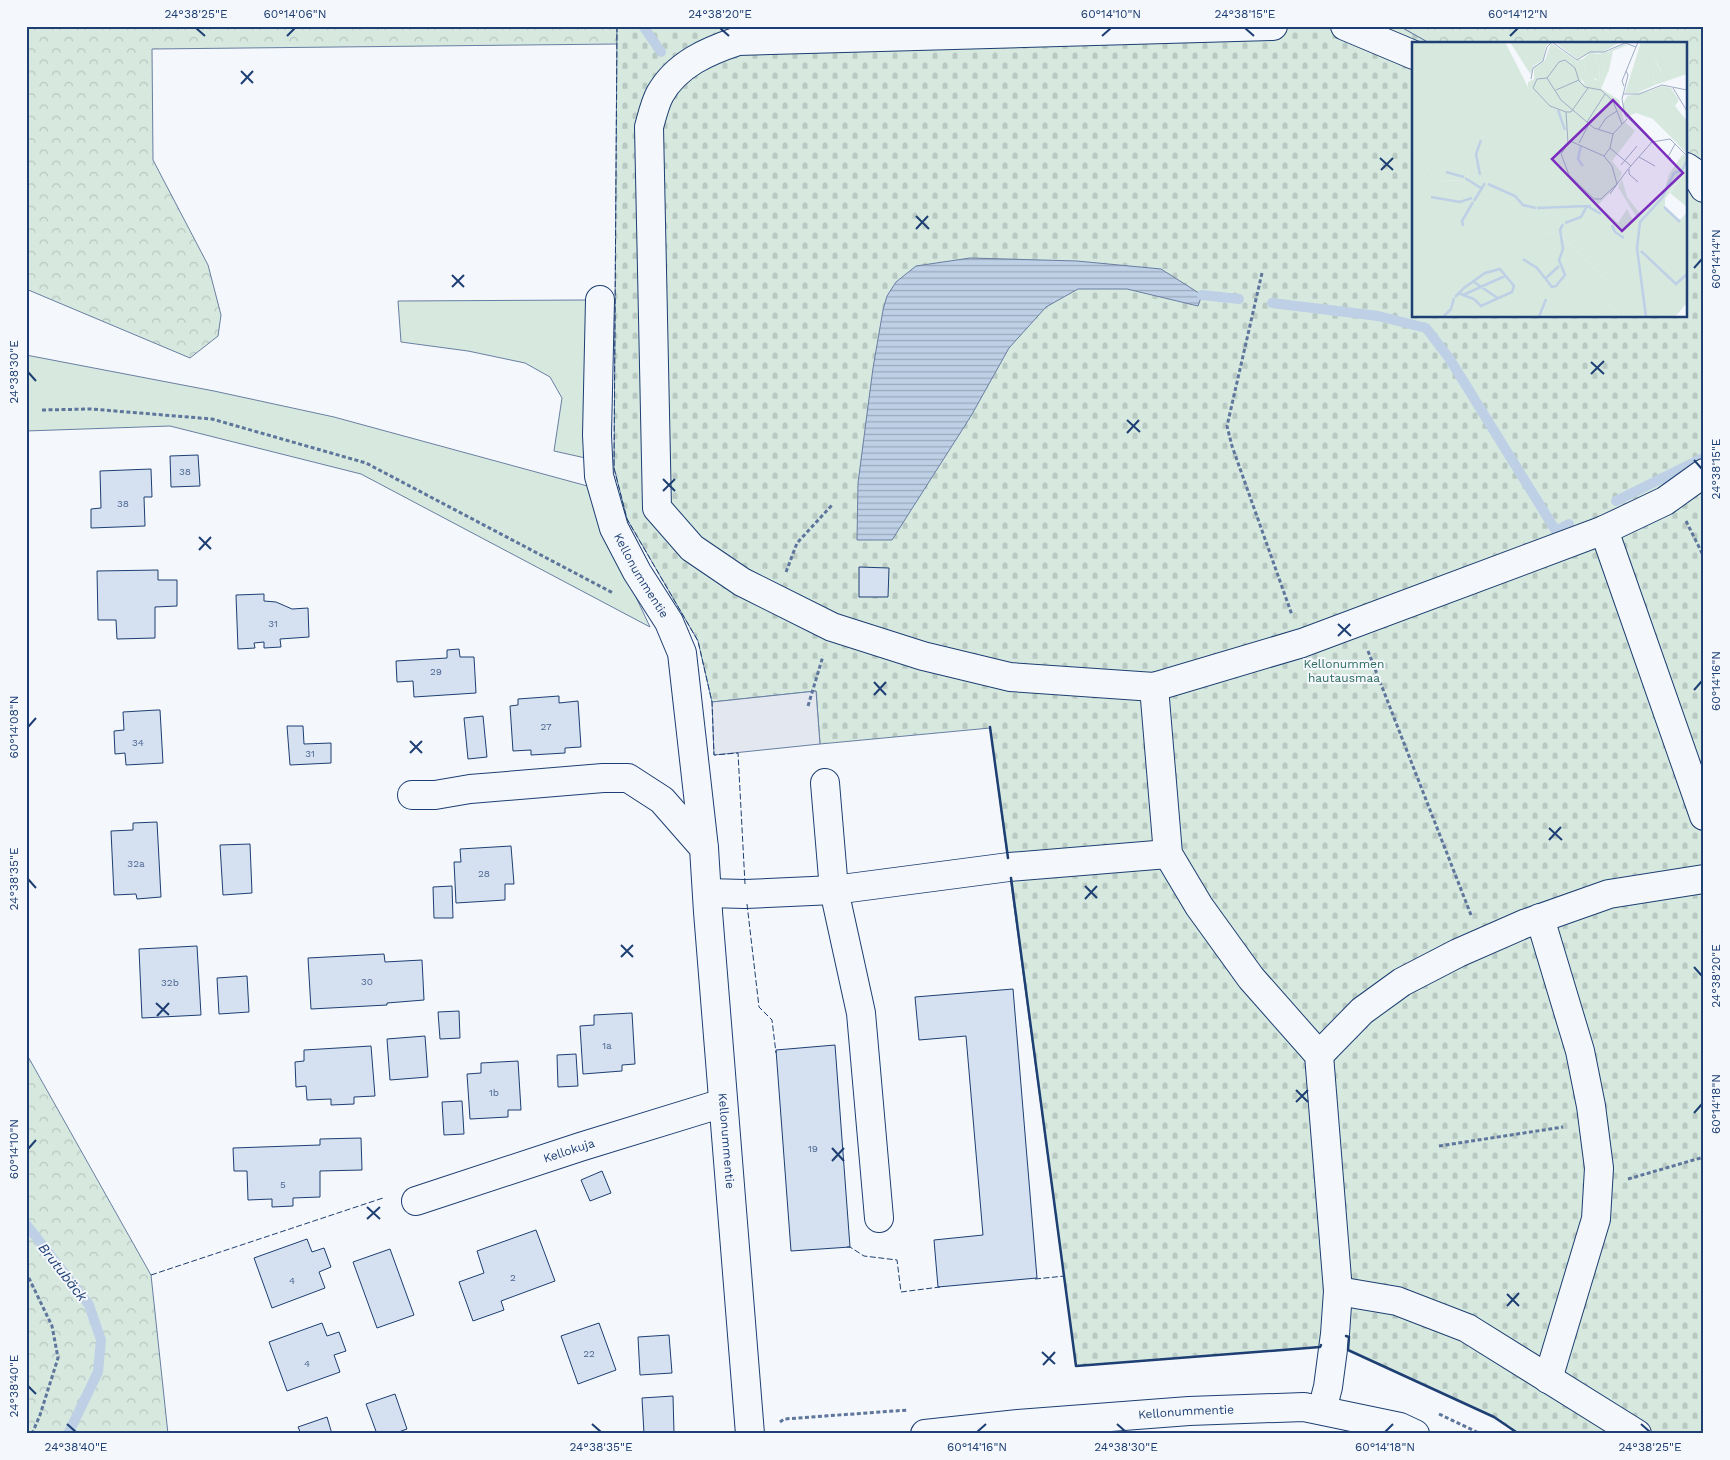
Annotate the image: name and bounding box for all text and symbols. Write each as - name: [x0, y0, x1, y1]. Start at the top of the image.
- text: 24°38'25"E: [164, 7, 228, 21]
- text: 60°14'06"N: [264, 7, 326, 21]
- text: 24°38'20"E: [688, 7, 752, 21]
- text: 60°14'10"N: [1081, 7, 1141, 21]
- text: 24°38'15"E: [1215, 7, 1276, 21]
- text: 60°14'12"N: [1488, 7, 1548, 21]
- inset map: [1412, 42, 1688, 318]
- text: 60°14'14"N: [1709, 229, 1723, 289]
- text: 24°38'30"E: [7, 340, 21, 404]
- text: 24°38'15"E: [1709, 438, 1723, 499]
- house number: 38: [179, 466, 191, 477]
- house number: 38: [117, 498, 129, 509]
- street label: Kellonummentie: [611, 531, 672, 621]
- house number: 31: [268, 618, 278, 629]
- text: 60°14'16"N: [1709, 651, 1723, 711]
- park label: Kellonummen hautausmaa: [1304, 657, 1384, 685]
- house number: 29: [430, 666, 442, 677]
- text: 60°14'08"N: [7, 695, 21, 759]
- house number: 27: [540, 721, 552, 732]
- house number: 34: [132, 737, 144, 748]
- house number: 31: [305, 748, 315, 759]
- text: 24°38'35"E: [7, 847, 21, 911]
- house number: 32a: [127, 858, 145, 869]
- house number: 28: [478, 868, 490, 879]
- text: 24°38'20"E: [1709, 944, 1723, 1008]
- house number: 30: [361, 976, 373, 987]
- house number: 32b: [161, 977, 179, 988]
- house number: 1a: [602, 1040, 612, 1051]
- text: 60°14'18"N: [1709, 1074, 1723, 1134]
- house number: 1b: [489, 1087, 499, 1098]
- street label: Kellonummentie: [716, 1092, 737, 1189]
- text: 60°14'10"N: [7, 1119, 21, 1179]
- street label: Kellokuja: [542, 1136, 596, 1166]
- house number: 19: [808, 1143, 818, 1154]
- house number: 5: [280, 1179, 286, 1190]
- water label: Brutubäck: [35, 1240, 91, 1304]
- house number: 2: [510, 1272, 516, 1283]
- house number: 4: [289, 1275, 295, 1286]
- house number: 22: [583, 1348, 595, 1359]
- text: 24°38'40"E: [7, 1354, 21, 1417]
- house number: 4: [304, 1358, 310, 1369]
- street label: Kellonummentie: [1138, 1402, 1234, 1422]
- text: 24°38'40"E: [45, 1440, 108, 1454]
- text: 24°38'35"E: [569, 1440, 633, 1454]
- text: 60°14'16"N: [947, 1440, 1007, 1454]
- text: 24°38'30"E: [1094, 1440, 1158, 1454]
- text: 60°14'18"N: [1355, 1440, 1415, 1454]
- text: 24°38'25"E: [1618, 1440, 1682, 1454]

